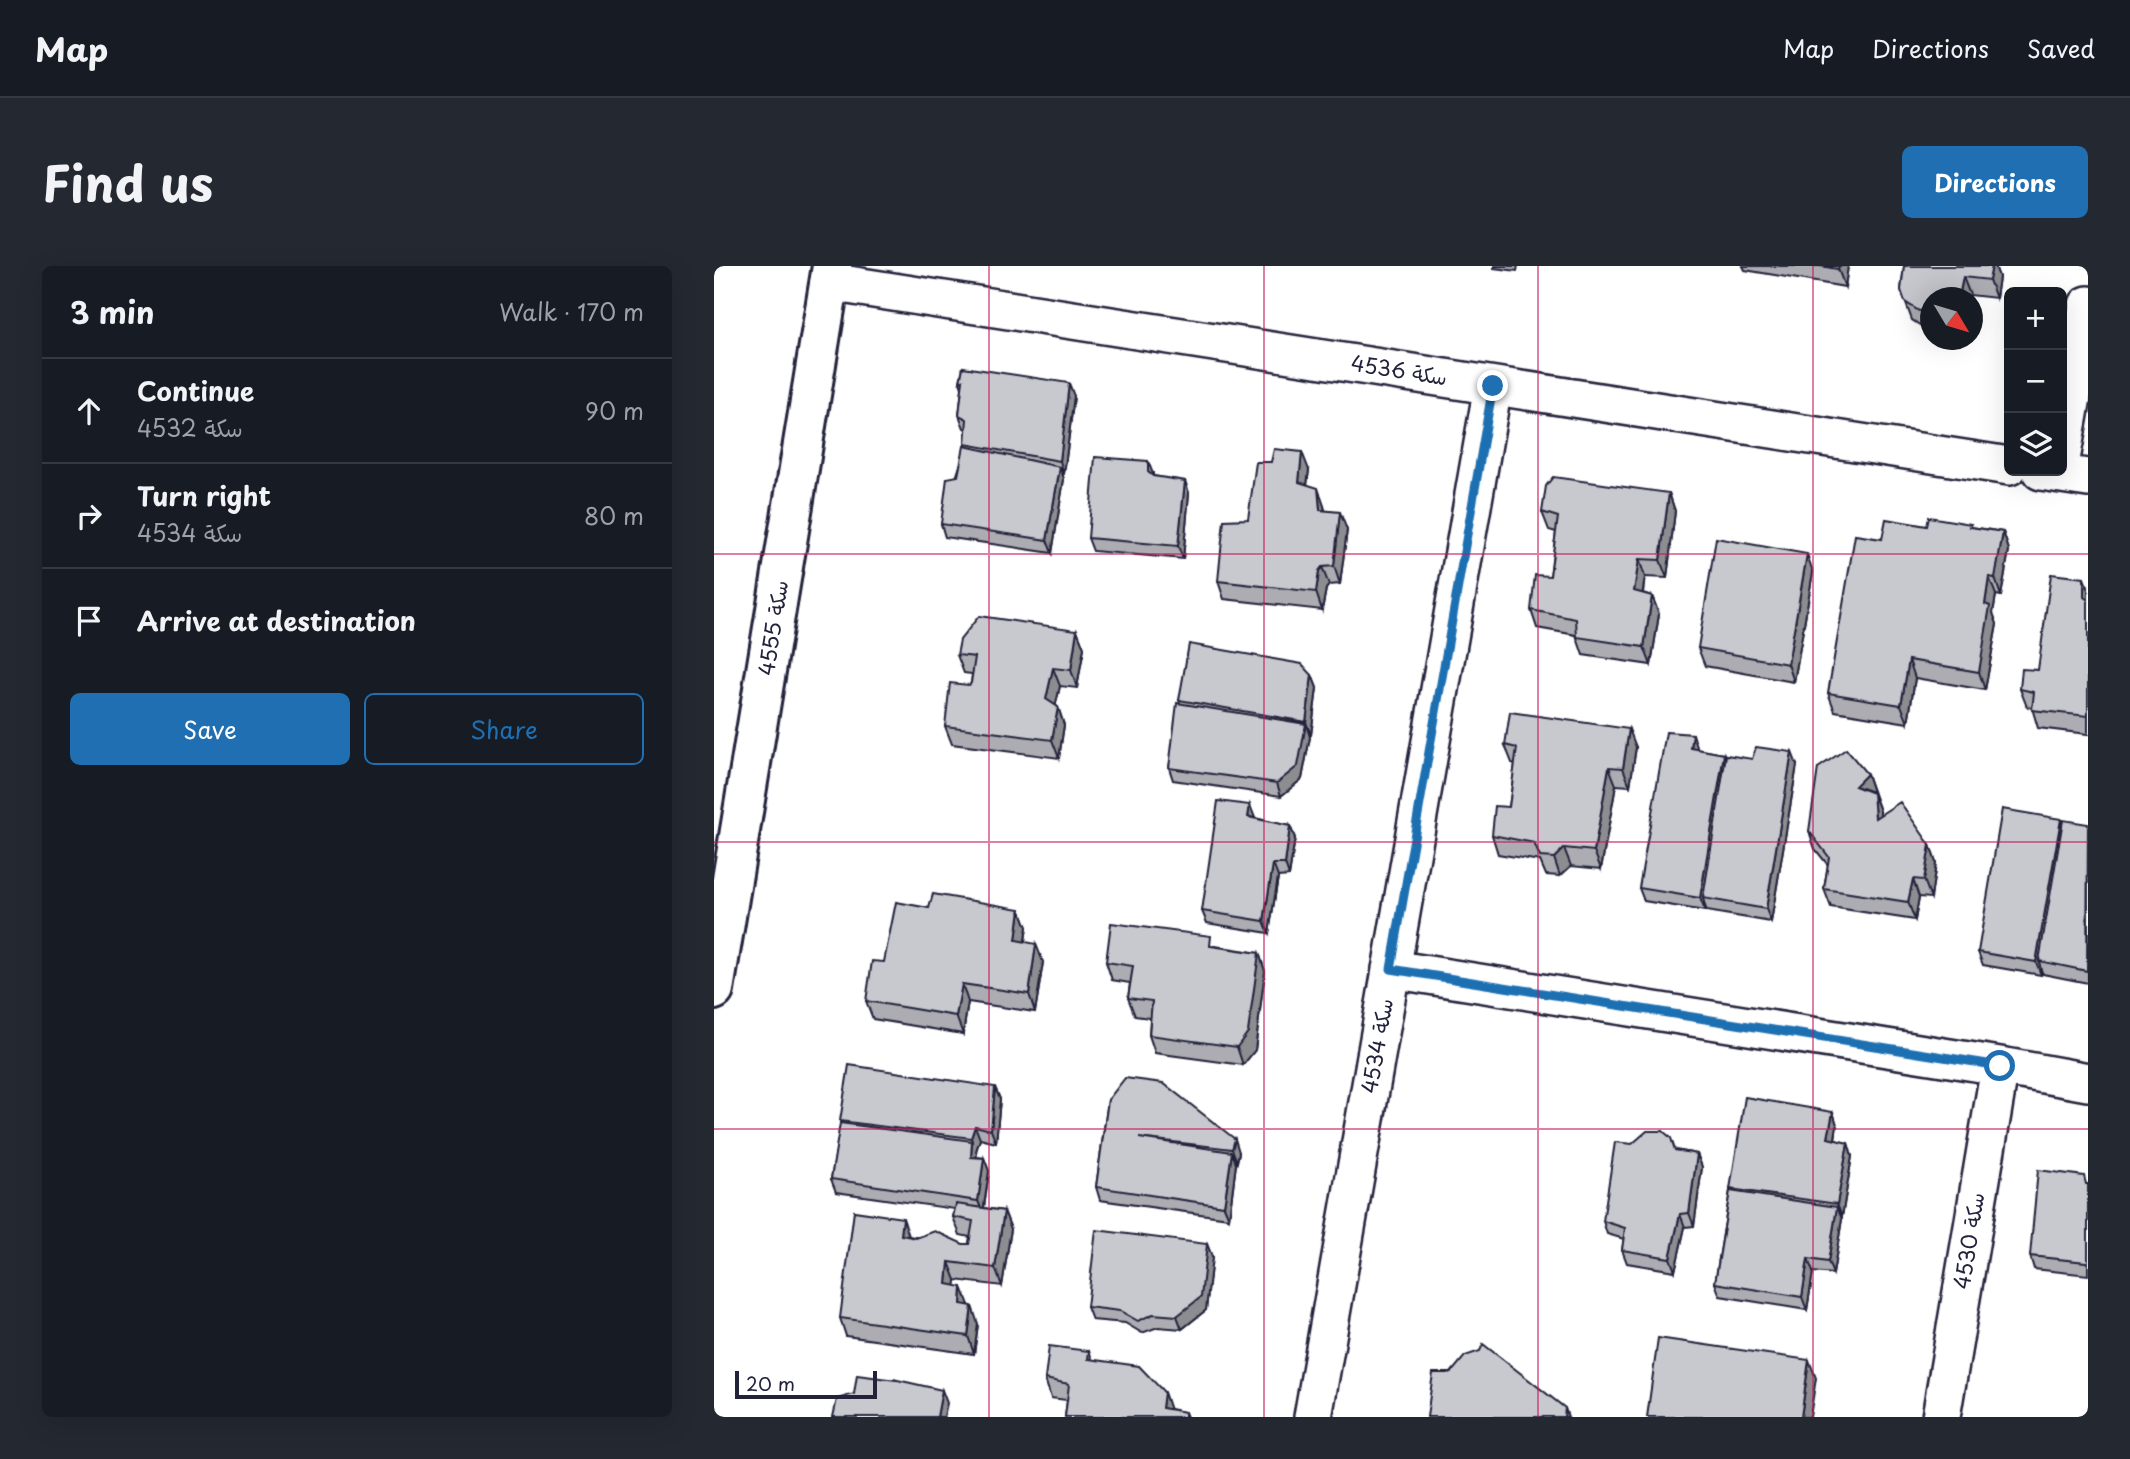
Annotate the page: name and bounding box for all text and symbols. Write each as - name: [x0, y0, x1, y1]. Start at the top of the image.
- text: Map: [35, 23, 108, 73]
- text: Map: [1783, 30, 1834, 66]
- text: Directions: [1872, 30, 1989, 66]
- text: Saved: [2027, 30, 2095, 66]
- text: Find us: [42, 145, 213, 219]
- button: Directions: [1902, 146, 2088, 218]
- north arrow: [1920, 287, 1983, 350]
- map controls: [2004, 287, 2067, 476]
- button: +: [2004, 287, 2067, 350]
- text: 3 min: [70, 289, 155, 334]
- text: Walk · 170 m: [499, 294, 644, 329]
- street label: سكة 4536: [1349, 346, 1450, 392]
- button: −: [2004, 350, 2067, 413]
- route end: [1477, 370, 1508, 401]
- text: Continue: [137, 371, 254, 410]
- icon: ahead: [70, 392, 108, 430]
- text: 90 m: [585, 393, 644, 428]
- text: سكة 4532: [137, 410, 243, 445]
- button: layers: [2004, 413, 2067, 476]
- text: Turn right: [137, 476, 271, 515]
- icon: right: [70, 497, 108, 535]
- text: 80 m: [584, 498, 644, 533]
- text: سكة 4534: [137, 515, 242, 550]
- street label: سكة 4555: [749, 578, 795, 678]
- text: Arrive at destination: [137, 601, 416, 640]
- icon: arrive: [70, 602, 108, 640]
- button: Save: [70, 693, 350, 765]
- button: Share: [364, 693, 644, 765]
- street label: سكة 4534: [1352, 996, 1400, 1096]
- route start: [1984, 1050, 2015, 1081]
- street label: سكة 4530: [1945, 1190, 1991, 1291]
- scale bar: [735, 1368, 877, 1400]
- text: 20 m: [746, 1369, 795, 1397]

